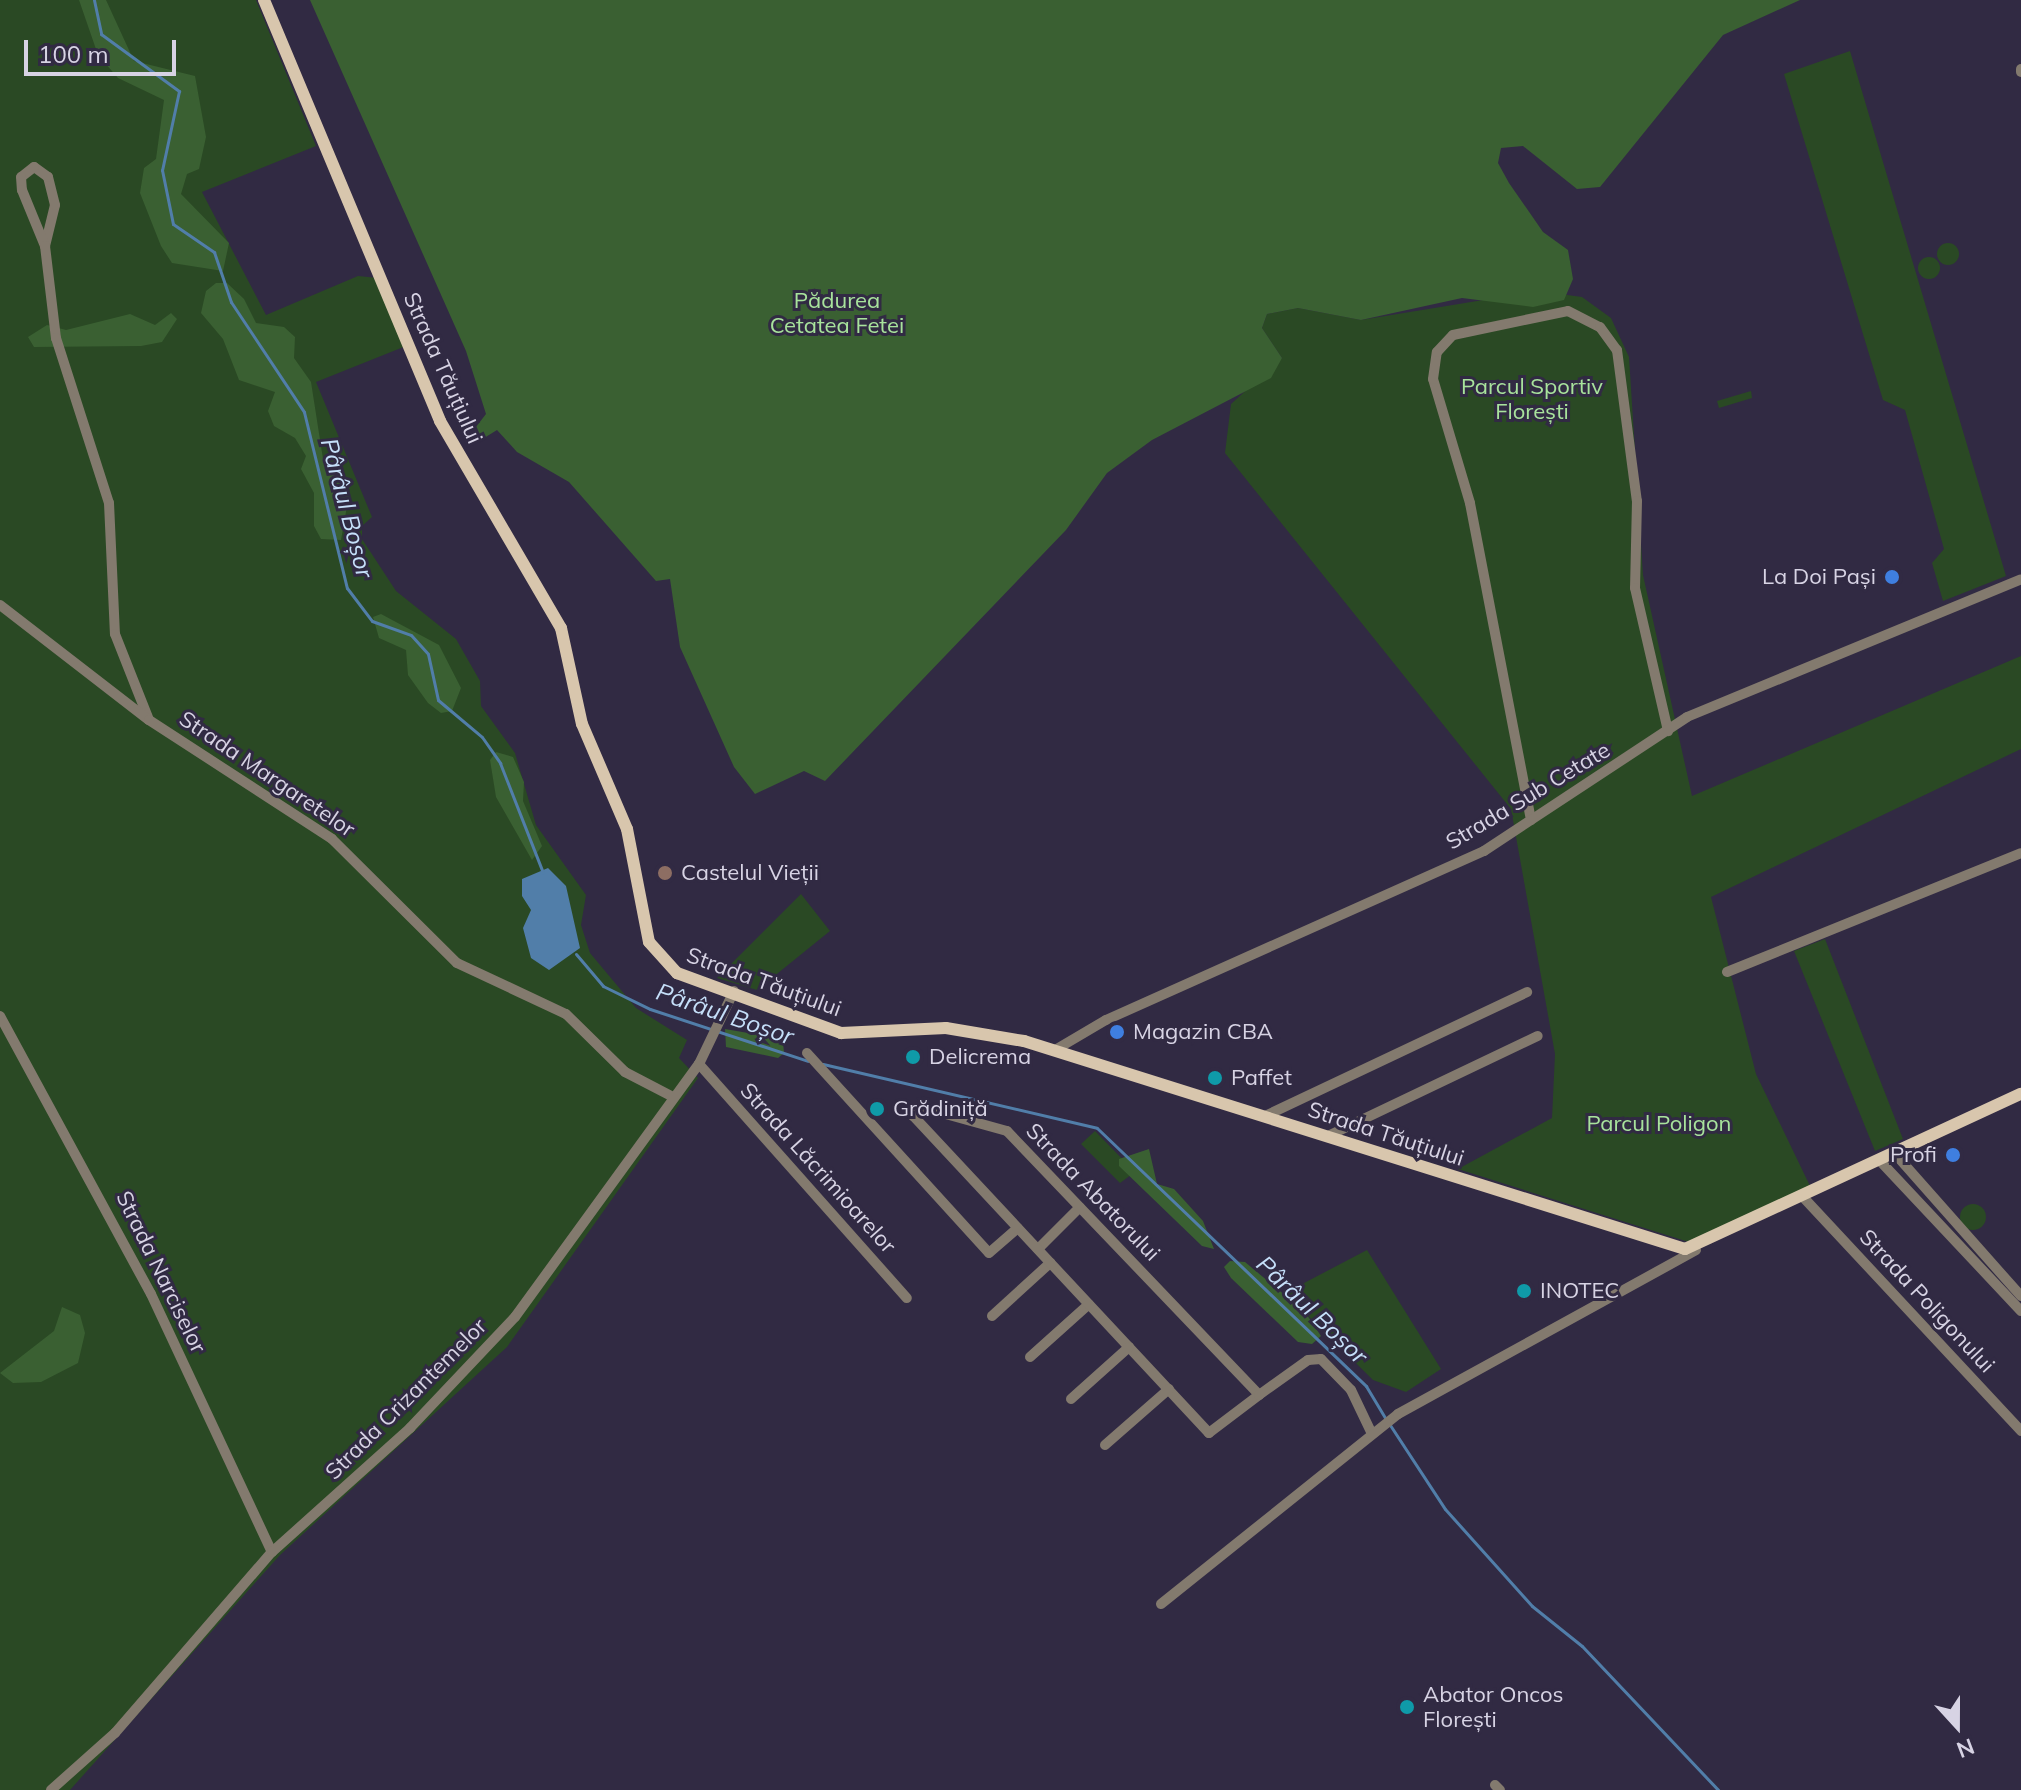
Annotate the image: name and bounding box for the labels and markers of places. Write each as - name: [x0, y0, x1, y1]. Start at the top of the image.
- place label: La Doi Pași: [1762, 564, 1876, 590]
- marker: La Doi Pași: [1883, 568, 1901, 586]
- place label: Castelul Vieții: [681, 860, 819, 886]
- marker: Castelul Vieții: [656, 864, 674, 882]
- place label: Magazin CBA: [1133, 1019, 1273, 1045]
- marker: Magazin CBA: [1108, 1023, 1126, 1041]
- place label: Delicrema: [929, 1044, 1031, 1070]
- marker: Delicrema: [904, 1048, 922, 1066]
- place label: Paffet: [1231, 1065, 1292, 1091]
- marker: Paffet: [1206, 1069, 1224, 1087]
- place label: Grădiniță: [893, 1096, 988, 1122]
- marker: Grădiniță: [868, 1100, 886, 1118]
- place label: Profi: [1890, 1142, 1937, 1168]
- marker: Profi: [1944, 1146, 1962, 1164]
- place label: INOTEC: [1540, 1278, 1619, 1304]
- marker: INOTEC: [1515, 1282, 1533, 1300]
- place label: Abator Oncos Florești: [1423, 1681, 1563, 1732]
- marker: Abator Oncos Florești: [1398, 1698, 1416, 1716]

